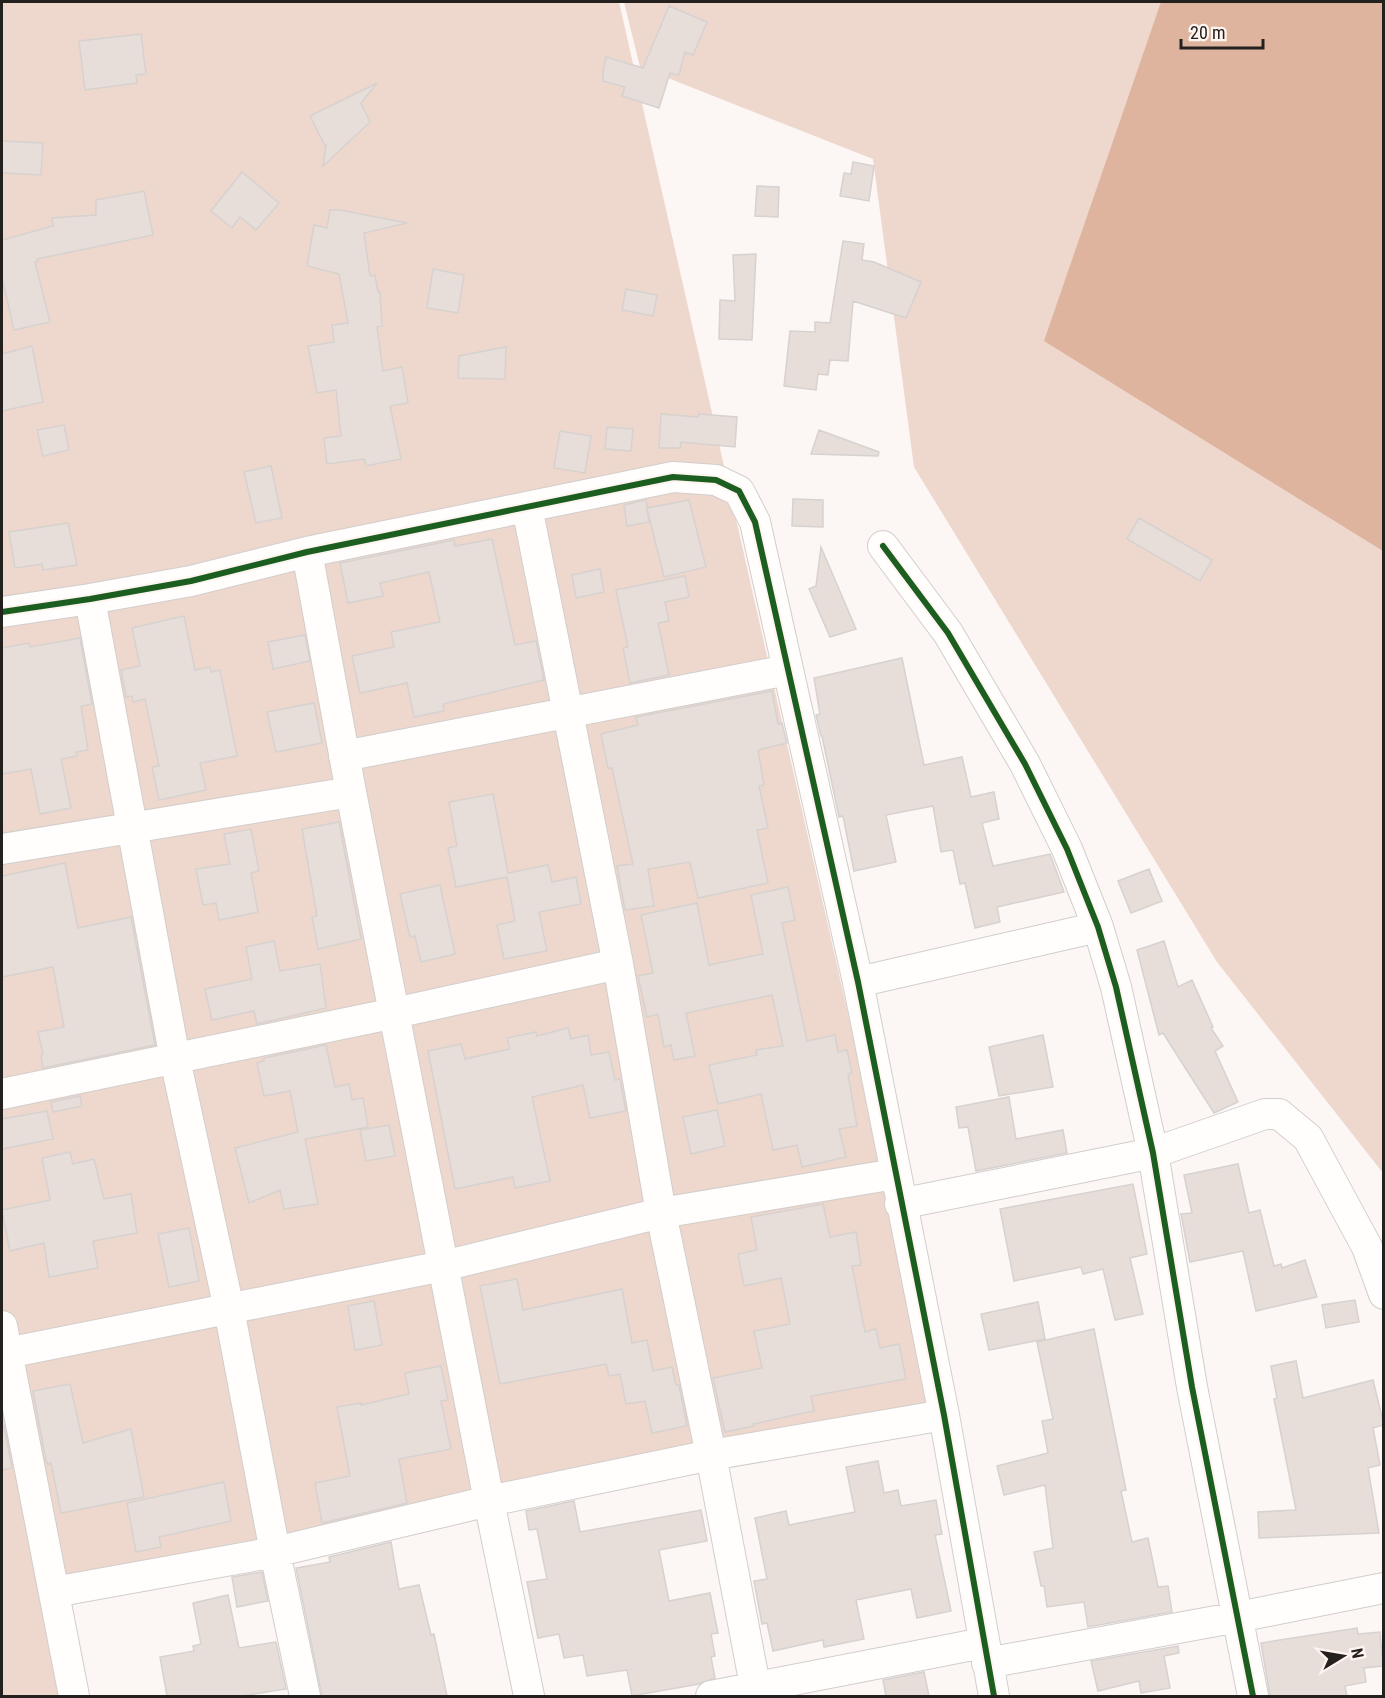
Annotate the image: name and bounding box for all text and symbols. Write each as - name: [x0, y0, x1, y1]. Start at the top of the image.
- scale bar: [1181, 12, 1264, 50]
- text: 20 m: [1190, 22, 1225, 43]
- north arrow: [1313, 1626, 1373, 1686]
- text: N: [1347, 1647, 1367, 1660]

